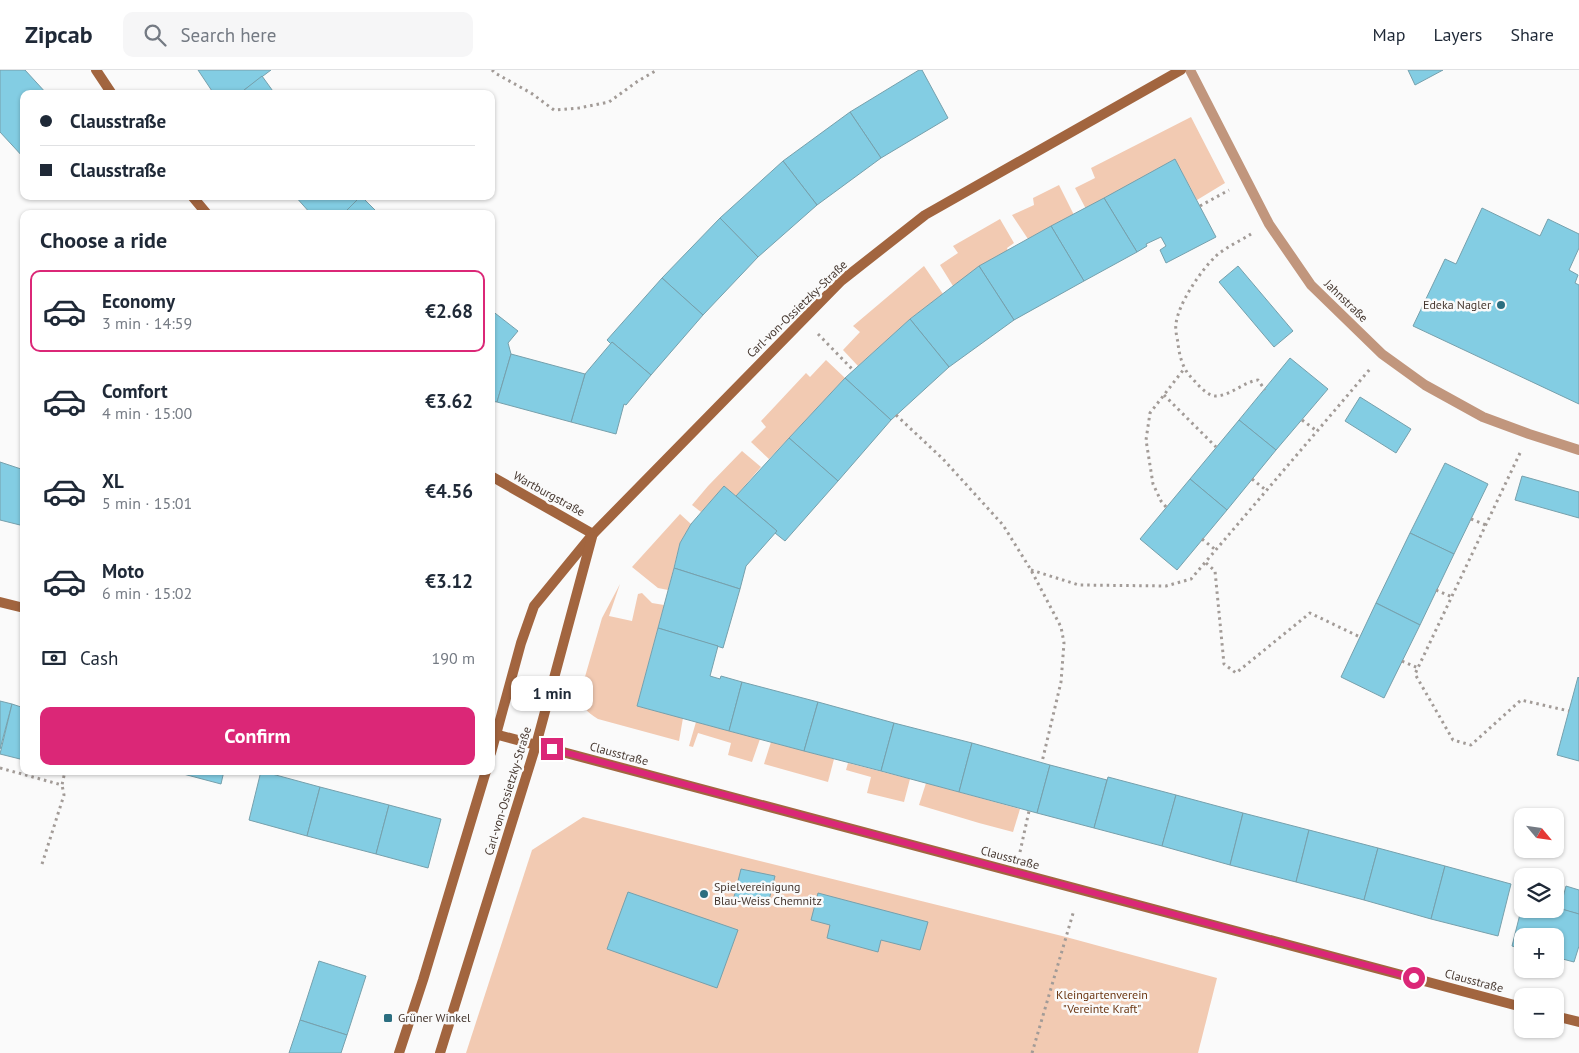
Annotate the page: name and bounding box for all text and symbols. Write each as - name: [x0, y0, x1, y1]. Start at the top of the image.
- search box: [123, 12, 473, 57]
- text: Zipcab: [25, 19, 93, 50]
- icon: search: [141, 21, 169, 49]
- text: Search here: [181, 23, 276, 47]
- text: Map: [1373, 23, 1405, 46]
- text: Layers: [1433, 23, 1482, 46]
- text: Share: [1510, 23, 1554, 46]
- text: Clausstraße: [70, 109, 166, 133]
- text: Clausstraße: [70, 158, 166, 182]
- text: Choose a ride: [40, 226, 167, 254]
- street label: Carl-von-Ossietzky-Straße: [743, 257, 850, 361]
- street label: Jahnstraße: [1321, 275, 1371, 325]
- icon: car: [42, 289, 87, 334]
- text: Economy: [102, 289, 175, 313]
- place label: Edeka Nagler: [1423, 297, 1491, 312]
- text: €2.68: [425, 299, 473, 323]
- marker: Edeka Nagler: [1495, 299, 1507, 311]
- text: 3 min · 14:59: [102, 313, 192, 333]
- icon: car: [42, 379, 87, 424]
- text: Comfort: [102, 379, 168, 403]
- text: €3.62: [425, 389, 473, 413]
- text: 4 min · 15:00: [102, 403, 192, 423]
- street label: Wartburgstraße: [511, 468, 588, 519]
- icon: car: [42, 469, 87, 514]
- text: XL: [102, 469, 124, 493]
- text: €4.56: [425, 479, 473, 503]
- text: 5 min · 15:01: [102, 493, 192, 513]
- icon: car: [42, 559, 87, 604]
- text: Moto: [102, 559, 144, 583]
- text: €3.12: [425, 569, 473, 593]
- text: 6 min · 15:02: [102, 583, 192, 603]
- icon: cash: [40, 644, 68, 672]
- text: Cash: [80, 646, 118, 670]
- text: 190 m: [432, 648, 475, 668]
- callout: 1 min: [511, 676, 593, 712]
- text: 1 min: [532, 683, 572, 703]
- button: Confirm: [40, 707, 475, 765]
- street label: Carl-von-Ossietzky-Straße: [481, 725, 534, 857]
- route end: [541, 738, 563, 760]
- street label: Clausstraße: [588, 738, 650, 769]
- north arrow: [1514, 808, 1564, 858]
- map controls: [1514, 808, 1564, 1038]
- street label: Clausstraße: [979, 842, 1041, 873]
- button: layers: [1514, 868, 1564, 918]
- place label: Spielvereinigung Blau-Weiss Chemnitz: [714, 879, 822, 908]
- marker: Spielvereinigung Blau-Weiss Chemnitz: [698, 888, 710, 900]
- button: +: [1514, 928, 1564, 978]
- street label: Clausstraße: [1443, 965, 1505, 996]
- route start: [1403, 967, 1425, 989]
- park label: Kleingartenverein "Vereinte Kraft": [1056, 987, 1148, 1016]
- button: −: [1514, 988, 1564, 1038]
- place label: Grüner Winkel: [398, 1010, 471, 1025]
- marker: Grüner Winkel: [382, 1012, 394, 1024]

